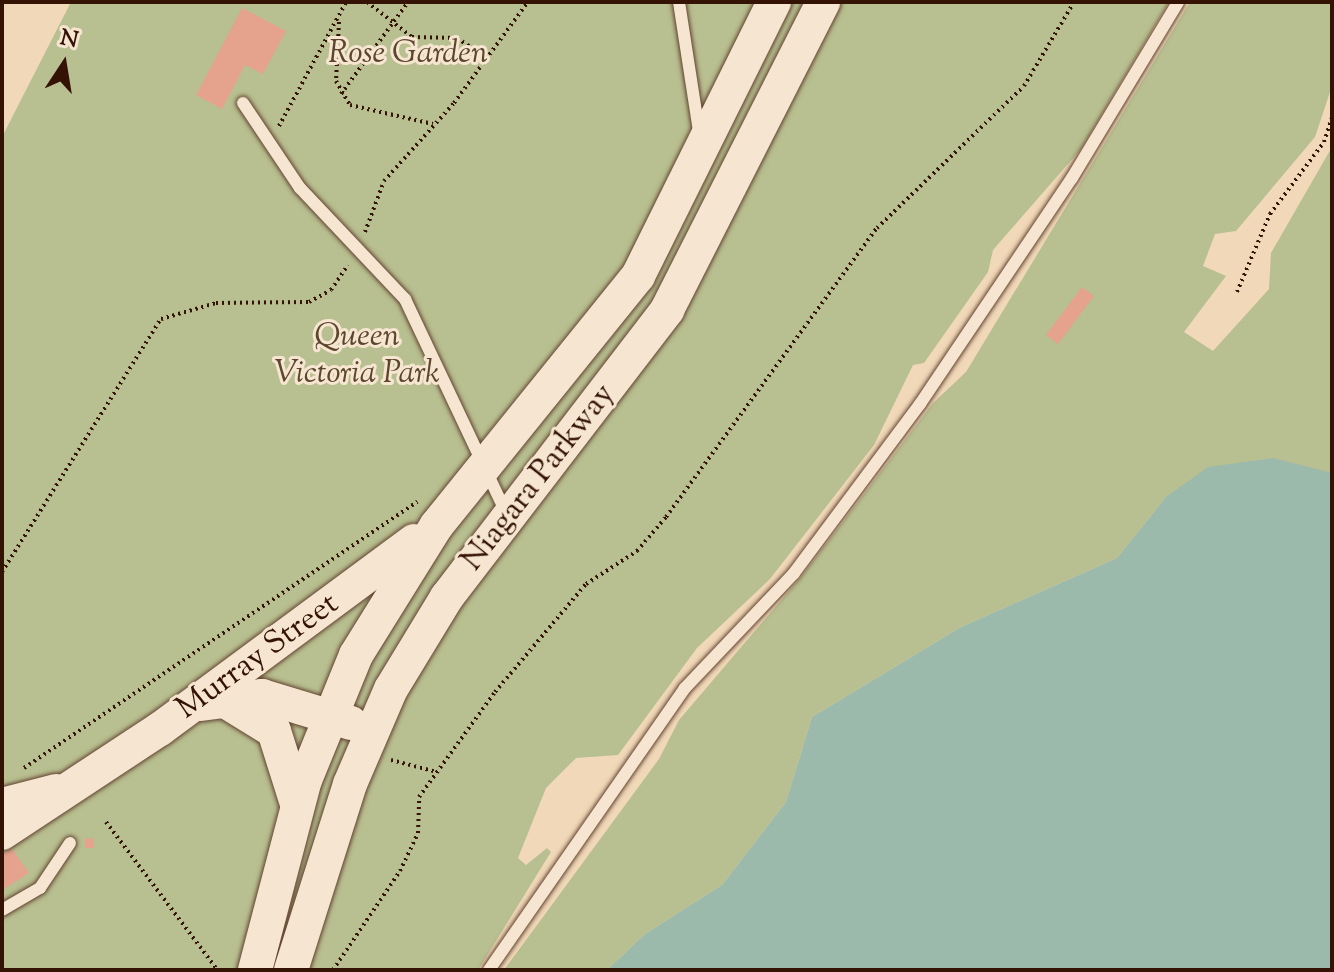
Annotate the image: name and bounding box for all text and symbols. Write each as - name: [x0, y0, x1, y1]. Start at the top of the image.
- text: N: [57, 23, 81, 58]
- north arrow: [24, 24, 104, 104]
- park label: Rose Garden: [328, 35, 488, 73]
- park label: Queen Victoria Park: [274, 319, 440, 394]
- street label: Niagara Parkway: [454, 377, 624, 579]
- street label: Murray Street: [169, 585, 347, 729]

